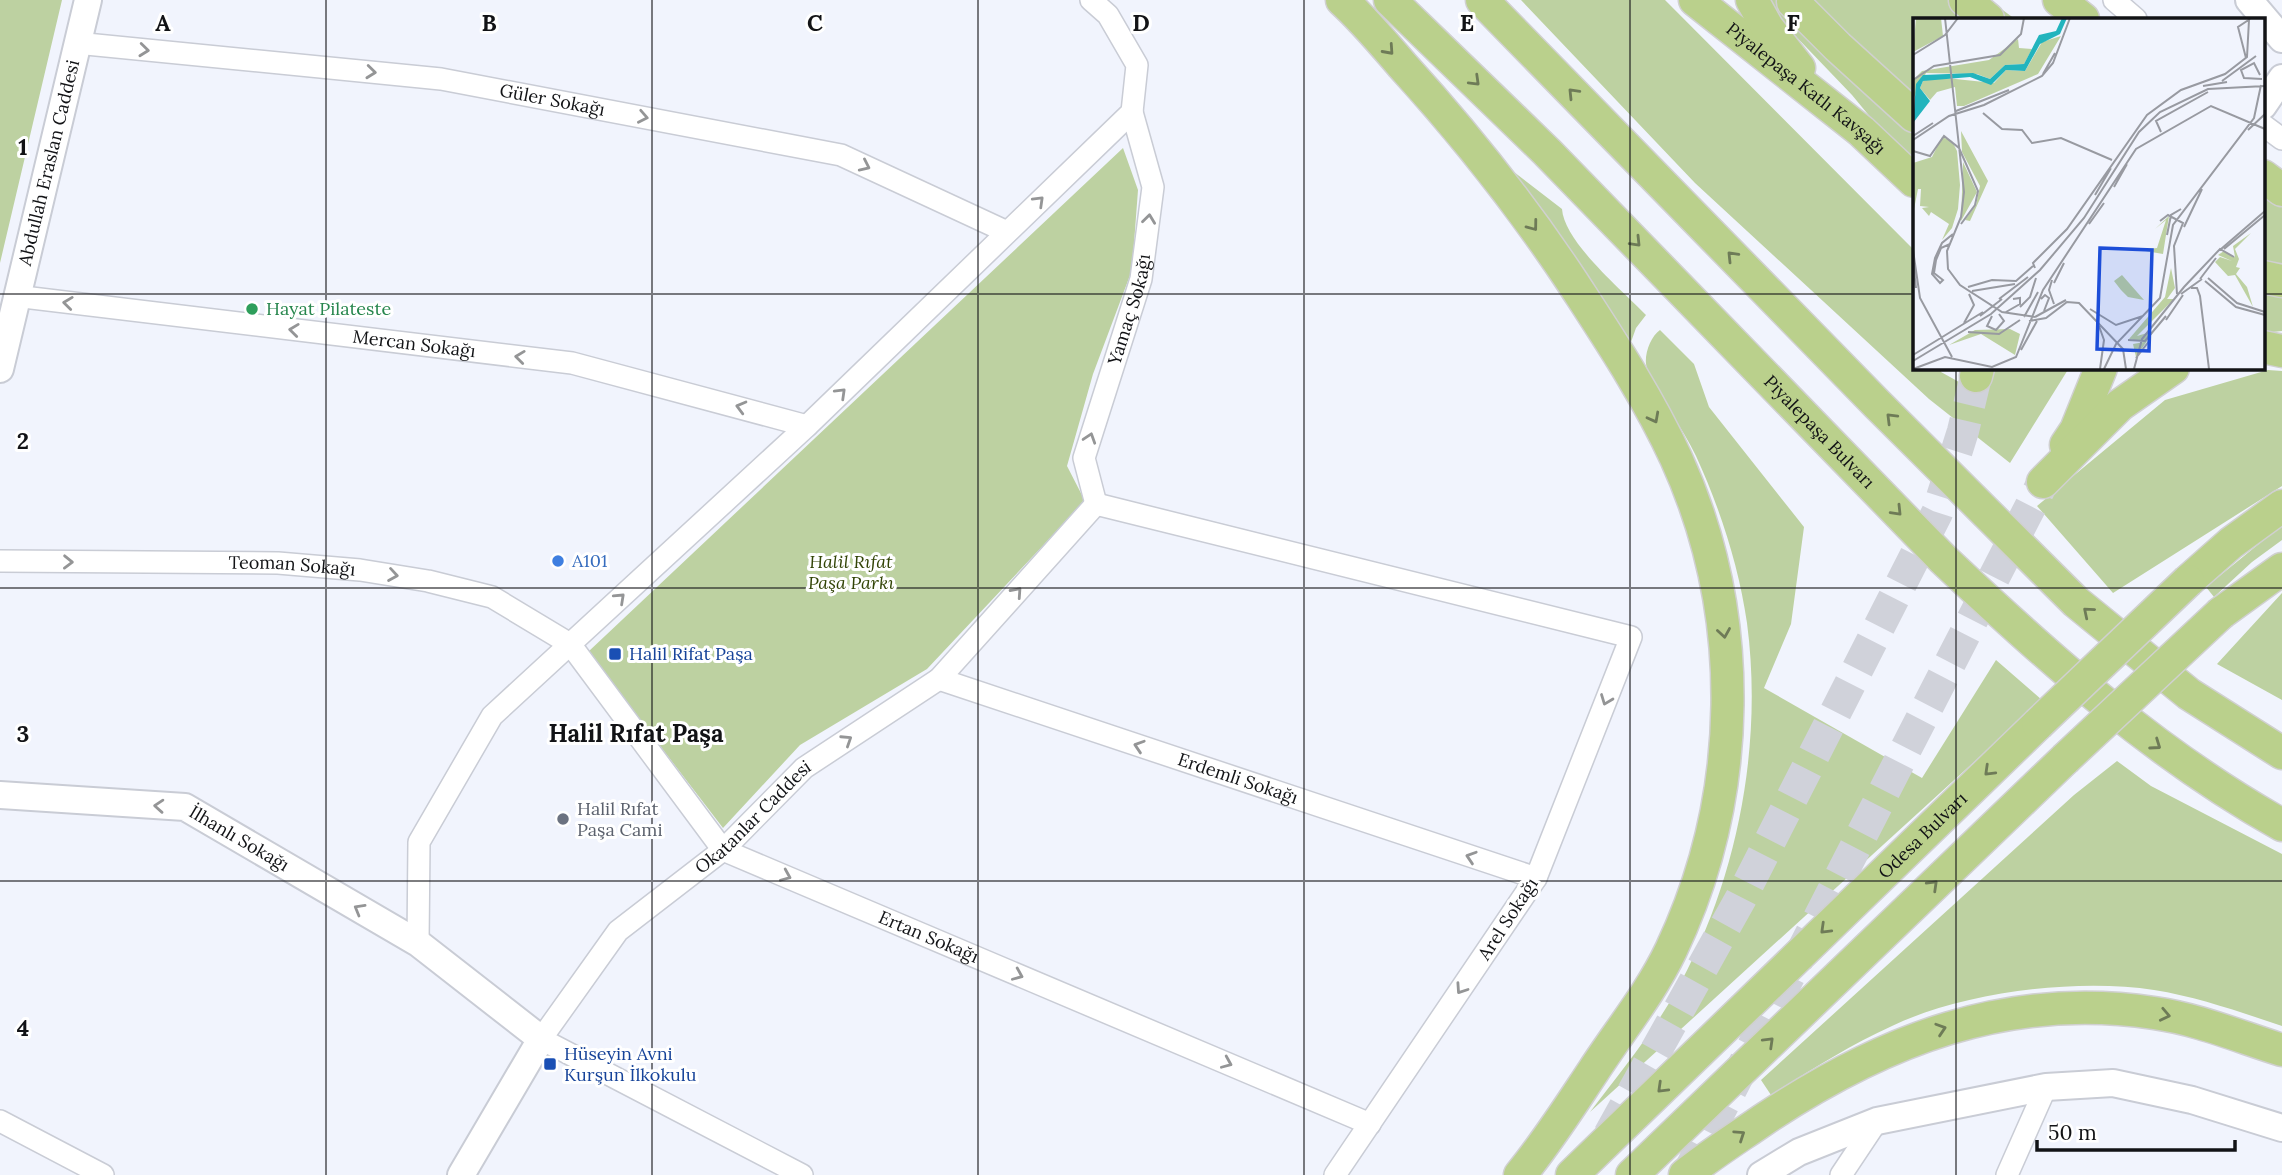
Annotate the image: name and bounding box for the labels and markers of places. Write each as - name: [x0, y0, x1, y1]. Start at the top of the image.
- place label: Hayat Pilateste: [266, 297, 391, 320]
- marker: Hayat Pilateste: [244, 301, 260, 317]
- place label: A101: [571, 549, 608, 572]
- marker: A101: [550, 553, 566, 569]
- place label: Halil Rifat Paşa: [629, 642, 753, 665]
- marker: Halil Rifat Paşa: [607, 646, 623, 662]
- place label: Halil Rıfat Paşa Cami: [577, 797, 662, 841]
- marker: Halil Rıfat Paşa Cami: [555, 811, 571, 827]
- place label: Hüseyin Avni Kurşun İlkokulu: [564, 1042, 697, 1086]
- marker: Hüseyin Avni Kurşun İlkokulu: [542, 1056, 558, 1072]

